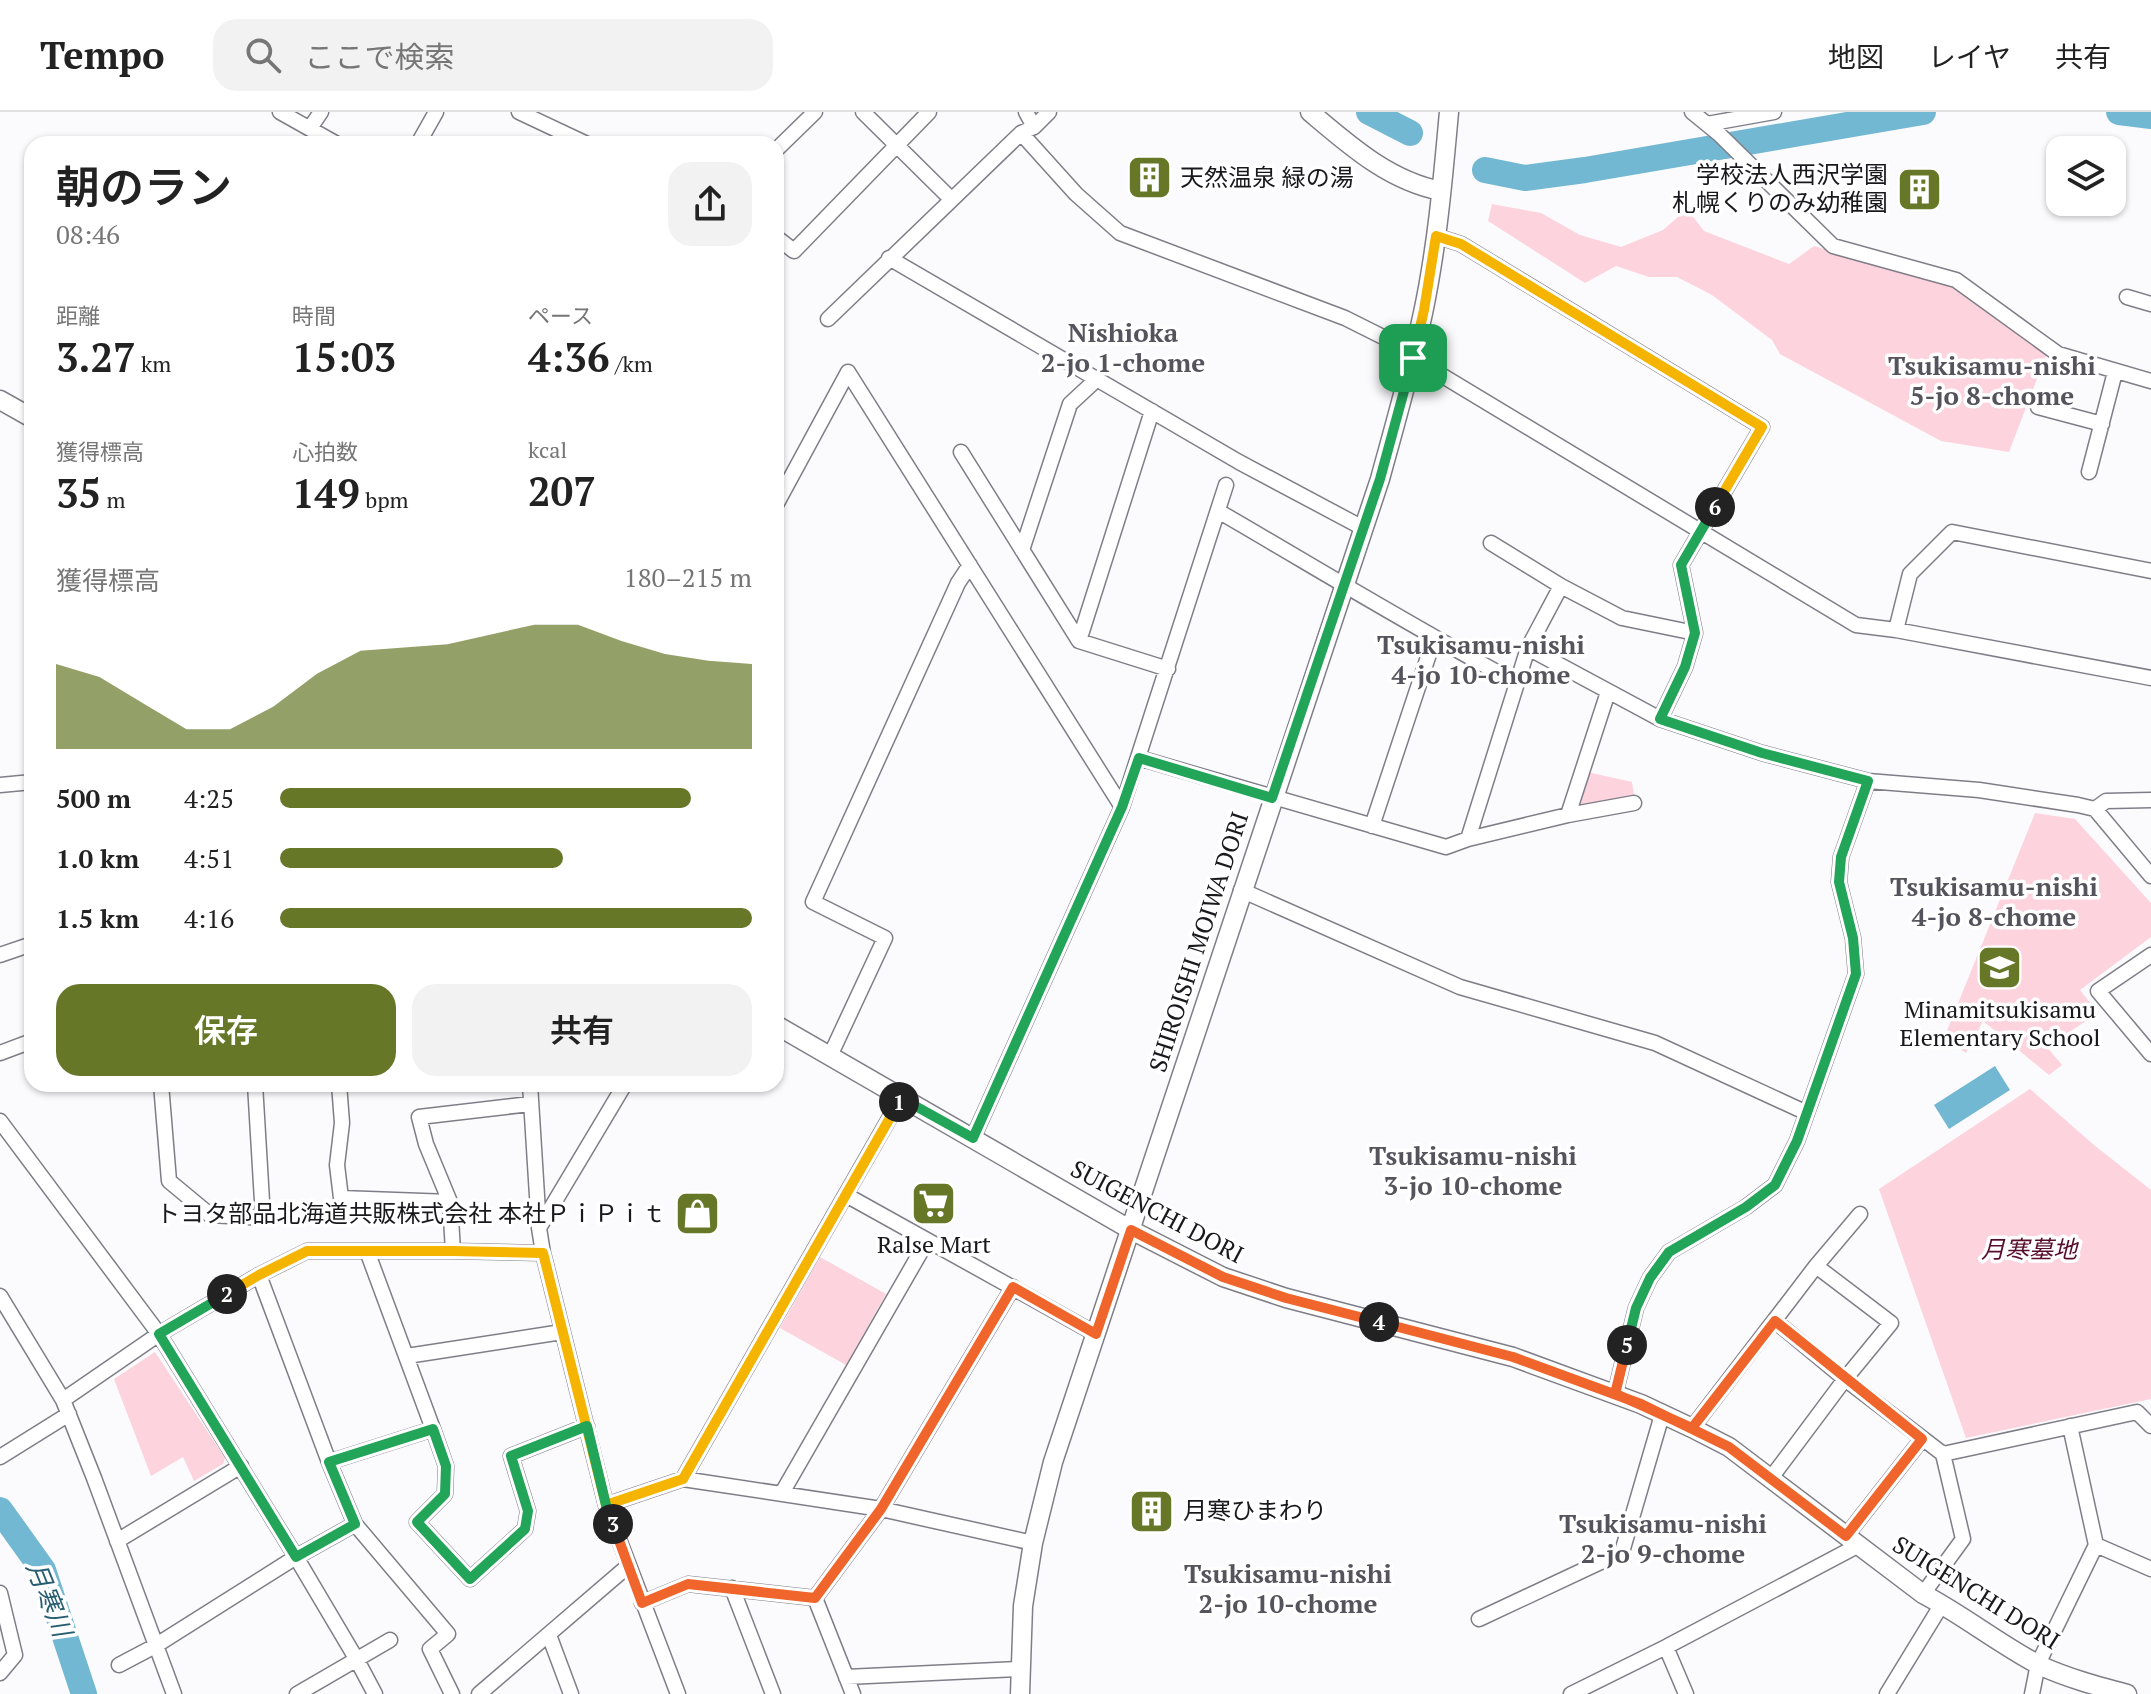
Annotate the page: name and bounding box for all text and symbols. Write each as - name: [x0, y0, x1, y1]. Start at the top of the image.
- search box: [213, 19, 773, 91]
- text: Tempo: [40, 30, 165, 80]
- icon: search: [241, 33, 285, 77]
- text: ここで検索: [305, 37, 455, 77]
- text: 地図: [1828, 38, 1884, 75]
- text: レイヤ: [1928, 38, 2011, 75]
- text: 共有: [2055, 38, 2111, 75]
- map controls: [2046, 136, 2126, 216]
- button: layers: [2046, 136, 2126, 216]
- building icon: 天然温泉 緑の湯: [1125, 154, 1173, 202]
- text: 朝のラン: [56, 157, 232, 216]
- place label: 学校法人西沢学園 札幌くりのみ幼稚園: [1672, 158, 1888, 218]
- place label: 天然温泉 緑の湯: [1180, 161, 1354, 193]
- button: share: [668, 162, 752, 246]
- building icon: 学校法人西沢学園 札幌くりのみ幼稚園: [1895, 165, 1943, 213]
- text: 08:46: [56, 217, 120, 251]
- text: 距離: [56, 301, 100, 330]
- text: 時間: [292, 301, 336, 330]
- text: ペース: [528, 301, 593, 330]
- district label: Nishioka 2-jo 1-chome: [1041, 315, 1205, 379]
- pin: [1379, 324, 1447, 392]
- text: 3.27: [56, 330, 136, 383]
- text: 15:03: [292, 330, 396, 383]
- text: 4:36: [528, 330, 610, 383]
- icon: arrive: [1391, 336, 1435, 380]
- district label: Tsukisamu-nishi 5-jo 8-chome: [1888, 348, 2096, 412]
- text: km: [136, 349, 171, 378]
- text: /km: [610, 349, 653, 378]
- text: kcal: [528, 435, 567, 464]
- text: 獲得標高: [56, 437, 144, 466]
- text: 心拍数: [292, 437, 358, 466]
- text: 207: [528, 464, 596, 517]
- text: 35: [56, 466, 101, 519]
- text: 149: [292, 466, 360, 519]
- text: m: [101, 485, 126, 514]
- text: bpm: [360, 485, 409, 514]
- pin: 6: [1695, 487, 1735, 527]
- text: 6: [1709, 492, 1721, 521]
- text: 180–215 m: [624, 560, 752, 594]
- text: 獲得標高: [56, 563, 160, 597]
- district label: Tsukisamu-nishi 4-jo 10-chome: [1377, 627, 1585, 691]
- text: 500 m: [56, 781, 131, 815]
- text: 4:25: [184, 781, 234, 815]
- street label: SHIROISHI MOIWA DORI: [1141, 808, 1255, 1076]
- text: 1.0 km: [56, 841, 139, 875]
- text: 4:51: [184, 841, 234, 875]
- district label: Tsukisamu-nishi 4-jo 8-chome: [1890, 869, 2098, 933]
- text: 1.5 km: [56, 901, 139, 935]
- text: 4:16: [184, 901, 234, 935]
- school or university icon: Minamitsukisamu Elementary School: [1976, 944, 2024, 992]
- button: 保存: [56, 984, 396, 1076]
- button: 共有: [412, 984, 752, 1076]
- place label: Minamitsukisamu Elementary School: [1900, 993, 2100, 1053]
- pin: 1: [879, 1082, 919, 1122]
- text: 1: [893, 1087, 905, 1116]
- district label: Tsukisamu-nishi 3-jo 10-chome: [1369, 1138, 1577, 1202]
- street label: SUIGENCHI DORI: [1066, 1152, 1249, 1270]
- supermarket icon: Ralse Mart: [910, 1179, 958, 1227]
- shop icon: トヨタ部品北海道共販株式会社 本社ＰｉＰｉｔ: [673, 1190, 721, 1238]
- place label: トヨタ部品北海道共販株式会社 本社ＰｉＰｉｔ: [156, 1197, 666, 1229]
- place label: Ralse Mart: [877, 1228, 991, 1260]
- park label: 月寒墓地: [1981, 1233, 2080, 1265]
- pin: 2: [207, 1274, 247, 1314]
- text: 2: [221, 1279, 233, 1308]
- pin: 4: [1359, 1302, 1399, 1342]
- text: 4: [1373, 1307, 1385, 1336]
- pin: 5: [1607, 1325, 1647, 1365]
- text: 5: [1621, 1330, 1633, 1359]
- building icon: 月寒ひまわり: [1128, 1487, 1176, 1535]
- place label: 月寒ひまわり: [1183, 1494, 1327, 1526]
- pin: 3: [593, 1504, 633, 1544]
- district label: Tsukisamu-nishi 2-jo 9-chome: [1559, 1506, 1767, 1570]
- text: 3: [607, 1509, 619, 1538]
- street label: SUIGENCHI DORI: [1887, 1528, 2066, 1656]
- water label: 月寒川: [20, 1556, 81, 1644]
- district label: Tsukisamu-nishi 2-jo 10-chome: [1184, 1556, 1392, 1620]

